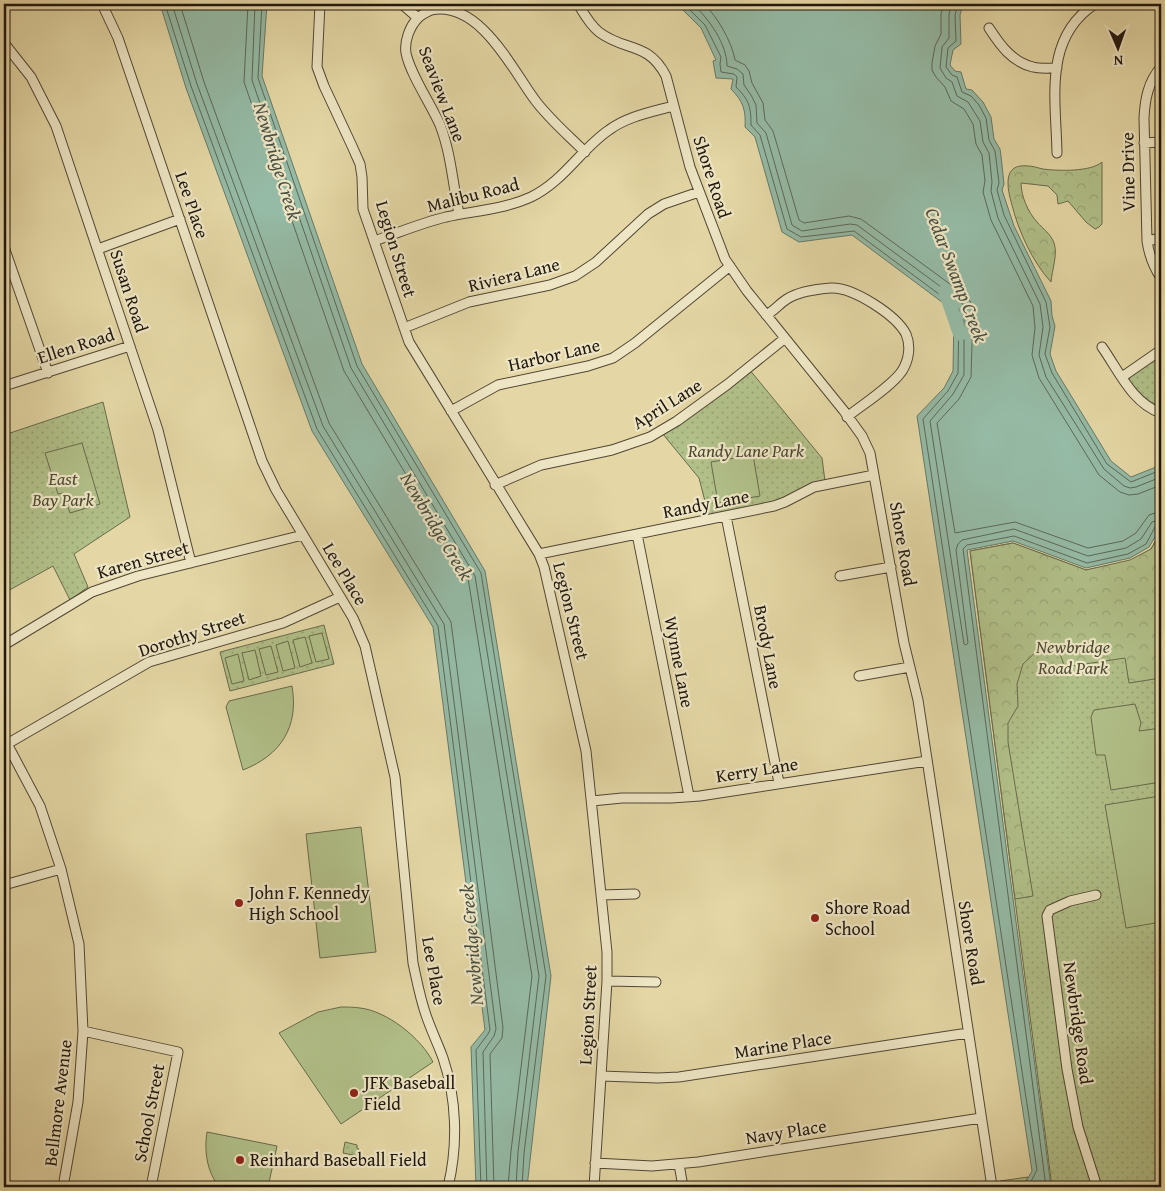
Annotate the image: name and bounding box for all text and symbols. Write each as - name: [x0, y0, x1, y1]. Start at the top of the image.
- north arrow: [1092, 22, 1142, 72]
- street label: Seaview Lane: [412, 42, 473, 146]
- text: N: [1113, 51, 1123, 71]
- water label: Newbridge Creek: [247, 98, 309, 224]
- street label: Shore Road: [686, 132, 739, 222]
- street label: Vine Drive: [1113, 132, 1142, 212]
- street label: Lee Place: [168, 168, 217, 242]
- street label: Malibu Road: [424, 170, 522, 219]
- street label: Legion Street: [369, 197, 424, 301]
- water label: Cedar Swamp Creek: [918, 204, 996, 347]
- street label: Susan Road: [103, 246, 156, 336]
- street label: Riviera Lane: [465, 250, 562, 299]
- street label: Ellen Road: [34, 320, 118, 371]
- street label: Harbor Lane: [505, 331, 603, 378]
- street label: April Lane: [627, 371, 707, 436]
- park label: Randy Lane Park: [687, 437, 805, 464]
- park label: East Bay Park: [31, 465, 94, 513]
- water label: Newbridge Creek: [393, 466, 481, 586]
- street label: Randy Lane: [660, 482, 751, 525]
- street label: Shore Road: [883, 500, 924, 589]
- street label: Karen Street: [94, 533, 193, 586]
- street label: Lee Place: [316, 537, 375, 610]
- street label: Legion Street: [546, 559, 597, 663]
- street label: Dorothy Street: [135, 603, 250, 664]
- street label: Brody Lane: [747, 603, 790, 691]
- street label: Wynne Lane: [657, 614, 702, 710]
- park label: Newbridge Road Park: [1035, 633, 1110, 681]
- street label: Kerry Lane: [714, 750, 800, 789]
- place label: John F. Kennedy High School: [247, 879, 370, 927]
- water label: Newbridge Creek: [452, 883, 490, 1008]
- place label: Shore Road School: [825, 894, 911, 942]
- marker: John F. Kennedy High School: [233, 897, 245, 909]
- street label: Shore Road: [951, 899, 992, 988]
- marker: Shore Road School: [809, 912, 821, 924]
- street label: Lee Place: [415, 934, 454, 1007]
- street label: Newbridge Road: [1057, 960, 1101, 1086]
- street label: Legion Street: [571, 964, 604, 1066]
- street label: Marine Place: [732, 1024, 833, 1065]
- street label: Bellmore Avenue: [36, 1038, 79, 1168]
- street label: School Street: [126, 1061, 171, 1164]
- place label: JFK Baseball Field: [362, 1069, 455, 1117]
- marker: JFK Baseball Field: [348, 1087, 360, 1099]
- street label: Navy Place: [744, 1112, 828, 1151]
- place label: Reinhard Baseball Field: [250, 1146, 427, 1173]
- marker: Reinhard Baseball Field: [234, 1154, 246, 1166]

